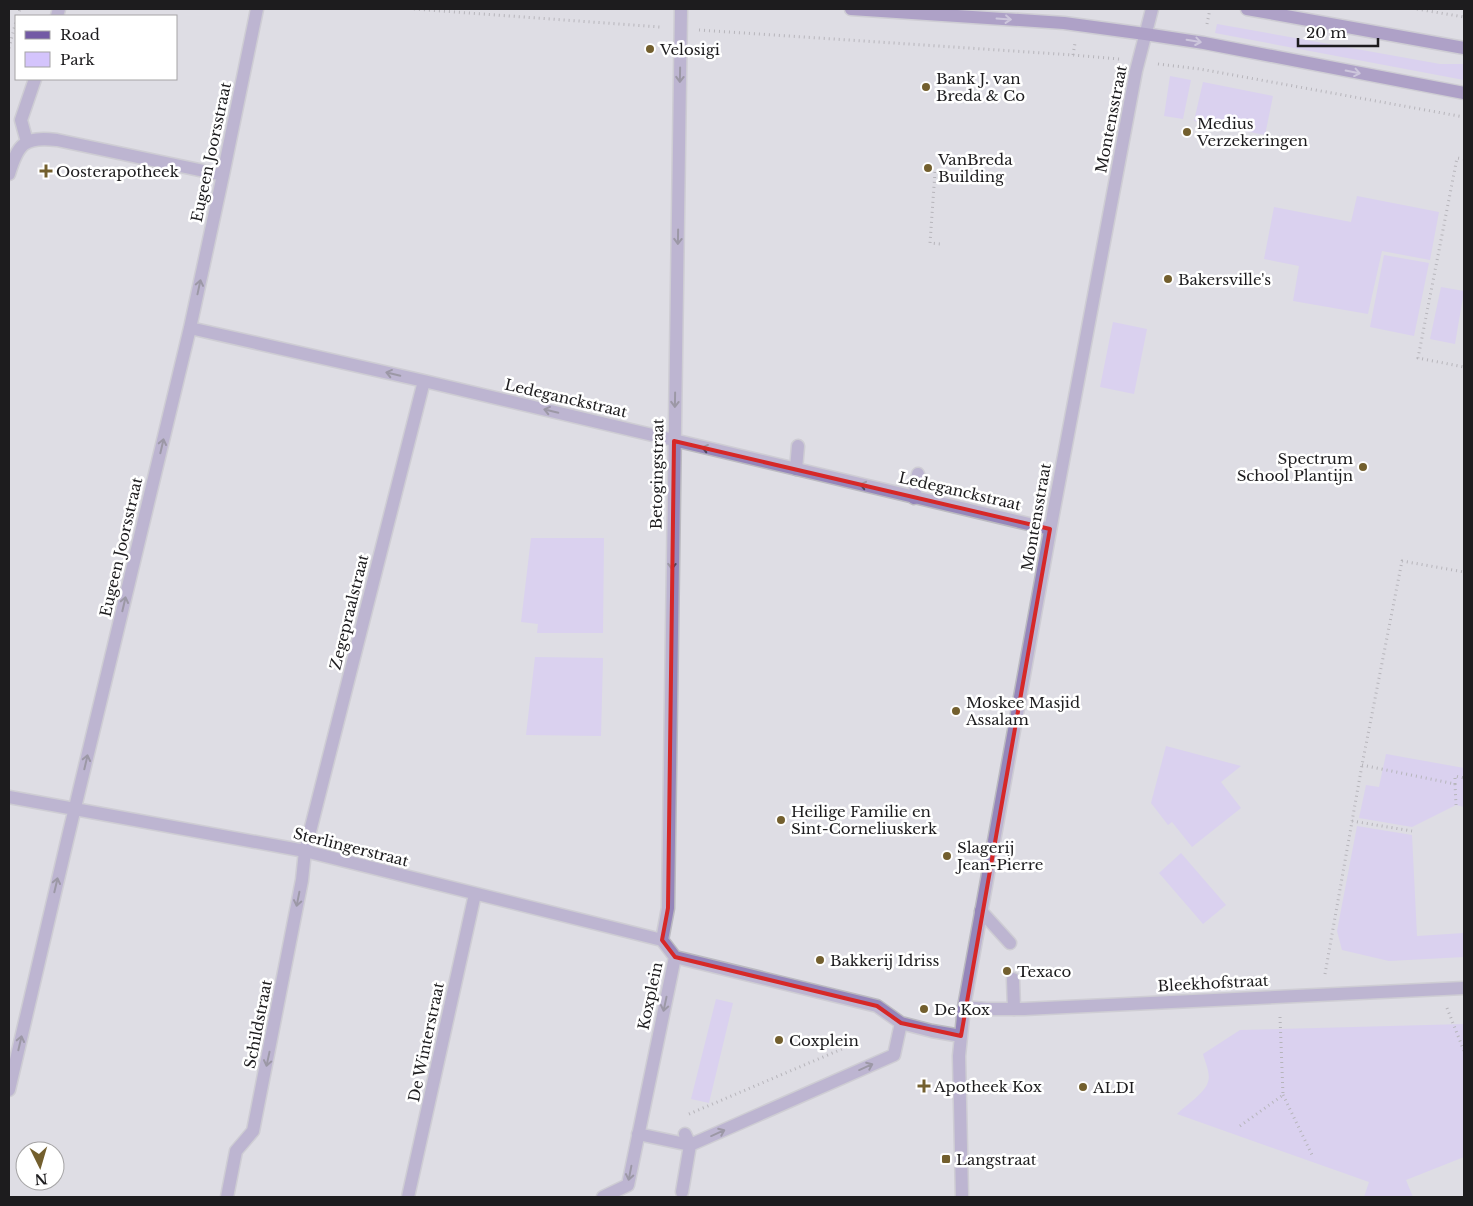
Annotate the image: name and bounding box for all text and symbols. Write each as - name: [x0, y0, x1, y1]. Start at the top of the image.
- one-way arrow: [996, 14, 1012, 23]
- legend: [15, 15, 178, 80]
- scale bar: [1298, 15, 1378, 47]
- text: 20 m: [1306, 23, 1346, 42]
- text: Road: [60, 25, 100, 44]
- one-way arrow: [1185, 37, 1201, 47]
- place label: Velosigi: [659, 40, 720, 59]
- marker: Velosigi: [644, 43, 656, 55]
- text: Park: [60, 50, 96, 69]
- street label: Montensstraat: [1091, 63, 1131, 175]
- one-way arrow: [675, 66, 685, 83]
- one-way arrow: [1345, 67, 1361, 77]
- place label: Bank J. van Breda & Co: [936, 69, 1025, 105]
- street label: Eugeen Joorsstraat: [187, 80, 235, 224]
- marker: Bank J. van Breda & Co: [920, 81, 932, 93]
- place label: Medius Verzekeringen: [1196, 114, 1308, 150]
- marker: Medius Verzekeringen: [1181, 126, 1193, 138]
- place label: VanBreda Building: [937, 150, 1013, 186]
- place label: Oosterapotheek: [56, 162, 180, 181]
- marker: VanBreda Building: [922, 162, 934, 174]
- marker: Oosterapotheek: [40, 165, 52, 177]
- one-way arrow: [673, 229, 682, 245]
- place label: Bakersville's: [1178, 270, 1271, 289]
- marker: Bakersville's: [1162, 273, 1174, 285]
- one-way arrow: [195, 280, 204, 296]
- one-way arrow: [385, 369, 401, 378]
- street label: Ledeganckstraat: [503, 375, 629, 421]
- one-way arrow: [670, 392, 680, 408]
- one-way arrow: [543, 406, 559, 415]
- street label: Betogingstraat: [647, 418, 667, 530]
- one-way arrow: [157, 438, 167, 454]
- one-way arrow: [701, 444, 717, 453]
- place label: Spectrum School Plantijn: [1237, 449, 1353, 485]
- street label: Montensstraat: [1017, 461, 1055, 573]
- marker: Spectrum School Plantijn: [1357, 461, 1369, 473]
- street label: Ledeganckstraat: [897, 468, 1023, 514]
- street label: Eugeen Joorsstraat: [96, 475, 146, 619]
- one-way arrow: [859, 481, 875, 490]
- street label: Zegepraalstraat: [325, 552, 373, 672]
- one-way arrow: [668, 554, 677, 570]
- one-way arrow: [120, 596, 129, 612]
- place label: Moskee Masjid Assalam: [965, 693, 1080, 729]
- marker: Moskee Masjid Assalam: [950, 705, 962, 717]
- one-way arrow: [82, 754, 91, 770]
- place label: Heilige Familie en Sint-Corneliuskerk: [791, 802, 938, 838]
- marker: Heilige Familie en Sint-Corneliuskerk: [775, 814, 787, 826]
- street label: Sterlingerstraat: [291, 824, 411, 871]
- place label: Slagerij Jean-Pierre: [955, 838, 1043, 874]
- marker: Slagerij Jean-Pierre: [941, 850, 953, 862]
- one-way arrow: [52, 877, 61, 893]
- one-way arrow: [293, 891, 303, 907]
- place label: Bakkerij Idriss: [830, 951, 940, 970]
- marker: Bakkerij Idriss: [814, 954, 826, 966]
- street label: Koxplein: [634, 960, 666, 1032]
- place label: Texaco: [1017, 962, 1071, 981]
- marker: Texaco: [1001, 965, 1013, 977]
- street label: Bleekhofstraat: [1157, 971, 1269, 995]
- street label: Schildstraat: [240, 978, 276, 1070]
- street label: De Winterstraat: [404, 980, 448, 1104]
- one-way arrow: [660, 996, 669, 1012]
- place label: De Kox: [934, 1000, 990, 1019]
- marker: De Kox: [918, 1003, 930, 1015]
- place label: Coxplein: [789, 1031, 859, 1050]
- marker: Coxplein: [773, 1034, 785, 1046]
- one-way arrow: [16, 1035, 25, 1051]
- one-way arrow: [262, 1050, 272, 1066]
- one-way arrow: [858, 1061, 873, 1071]
- place label: Apotheek Kox: [933, 1077, 1042, 1096]
- place label: ALDI: [1092, 1078, 1135, 1097]
- marker: Apotheek Kox: [918, 1080, 930, 1092]
- marker: ALDI: [1077, 1081, 1089, 1093]
- one-way arrow: [710, 1128, 725, 1137]
- north arrow: [15, 1141, 65, 1191]
- place label: Langstraat: [956, 1150, 1037, 1169]
- marker: Langstraat: [940, 1153, 952, 1165]
- one-way arrow: [625, 1165, 635, 1181]
- text: N: [34, 1169, 48, 1188]

